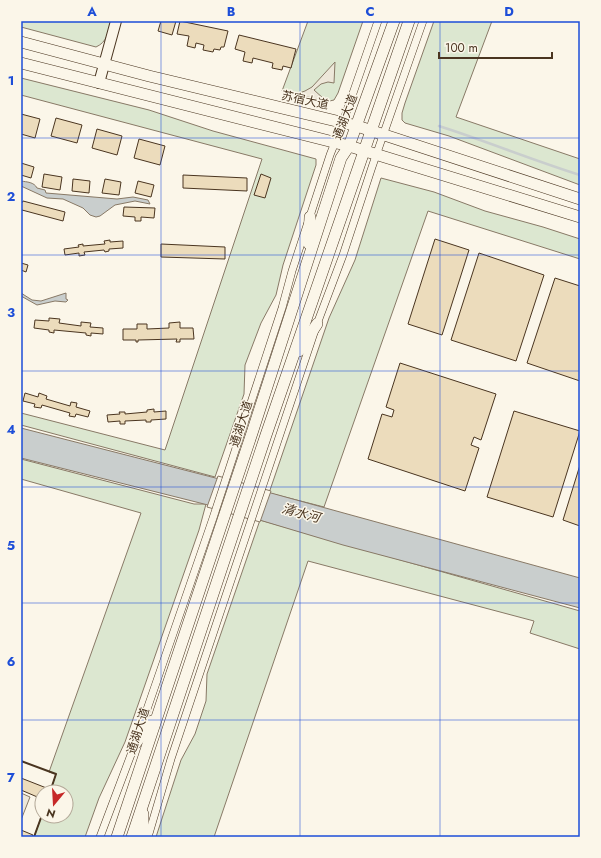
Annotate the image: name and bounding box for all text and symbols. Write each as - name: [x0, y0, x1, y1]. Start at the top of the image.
- text: A: [86, 2, 97, 21]
- text: B: [227, 2, 236, 21]
- text: C: [365, 2, 375, 21]
- text: D: [504, 2, 514, 21]
- scale bar: [439, 34, 552, 60]
- text: 100 m: [445, 39, 478, 57]
- text: 1: [8, 71, 14, 90]
- street label: 苏宿大道: [280, 86, 330, 114]
- street label: 通湖大道: [328, 91, 362, 143]
- text: 2: [7, 187, 15, 206]
- text: 3: [7, 303, 15, 322]
- street label: 通湖大道: [225, 398, 257, 450]
- text: 4: [6, 420, 16, 439]
- water label: 清水河: [280, 499, 325, 528]
- text: 5: [7, 536, 15, 555]
- text: 6: [7, 652, 16, 671]
- street label: 通湖大道: [122, 705, 154, 757]
- text: 7: [7, 768, 15, 787]
- north arrow: [34, 784, 74, 824]
- text: N: [44, 805, 58, 822]

